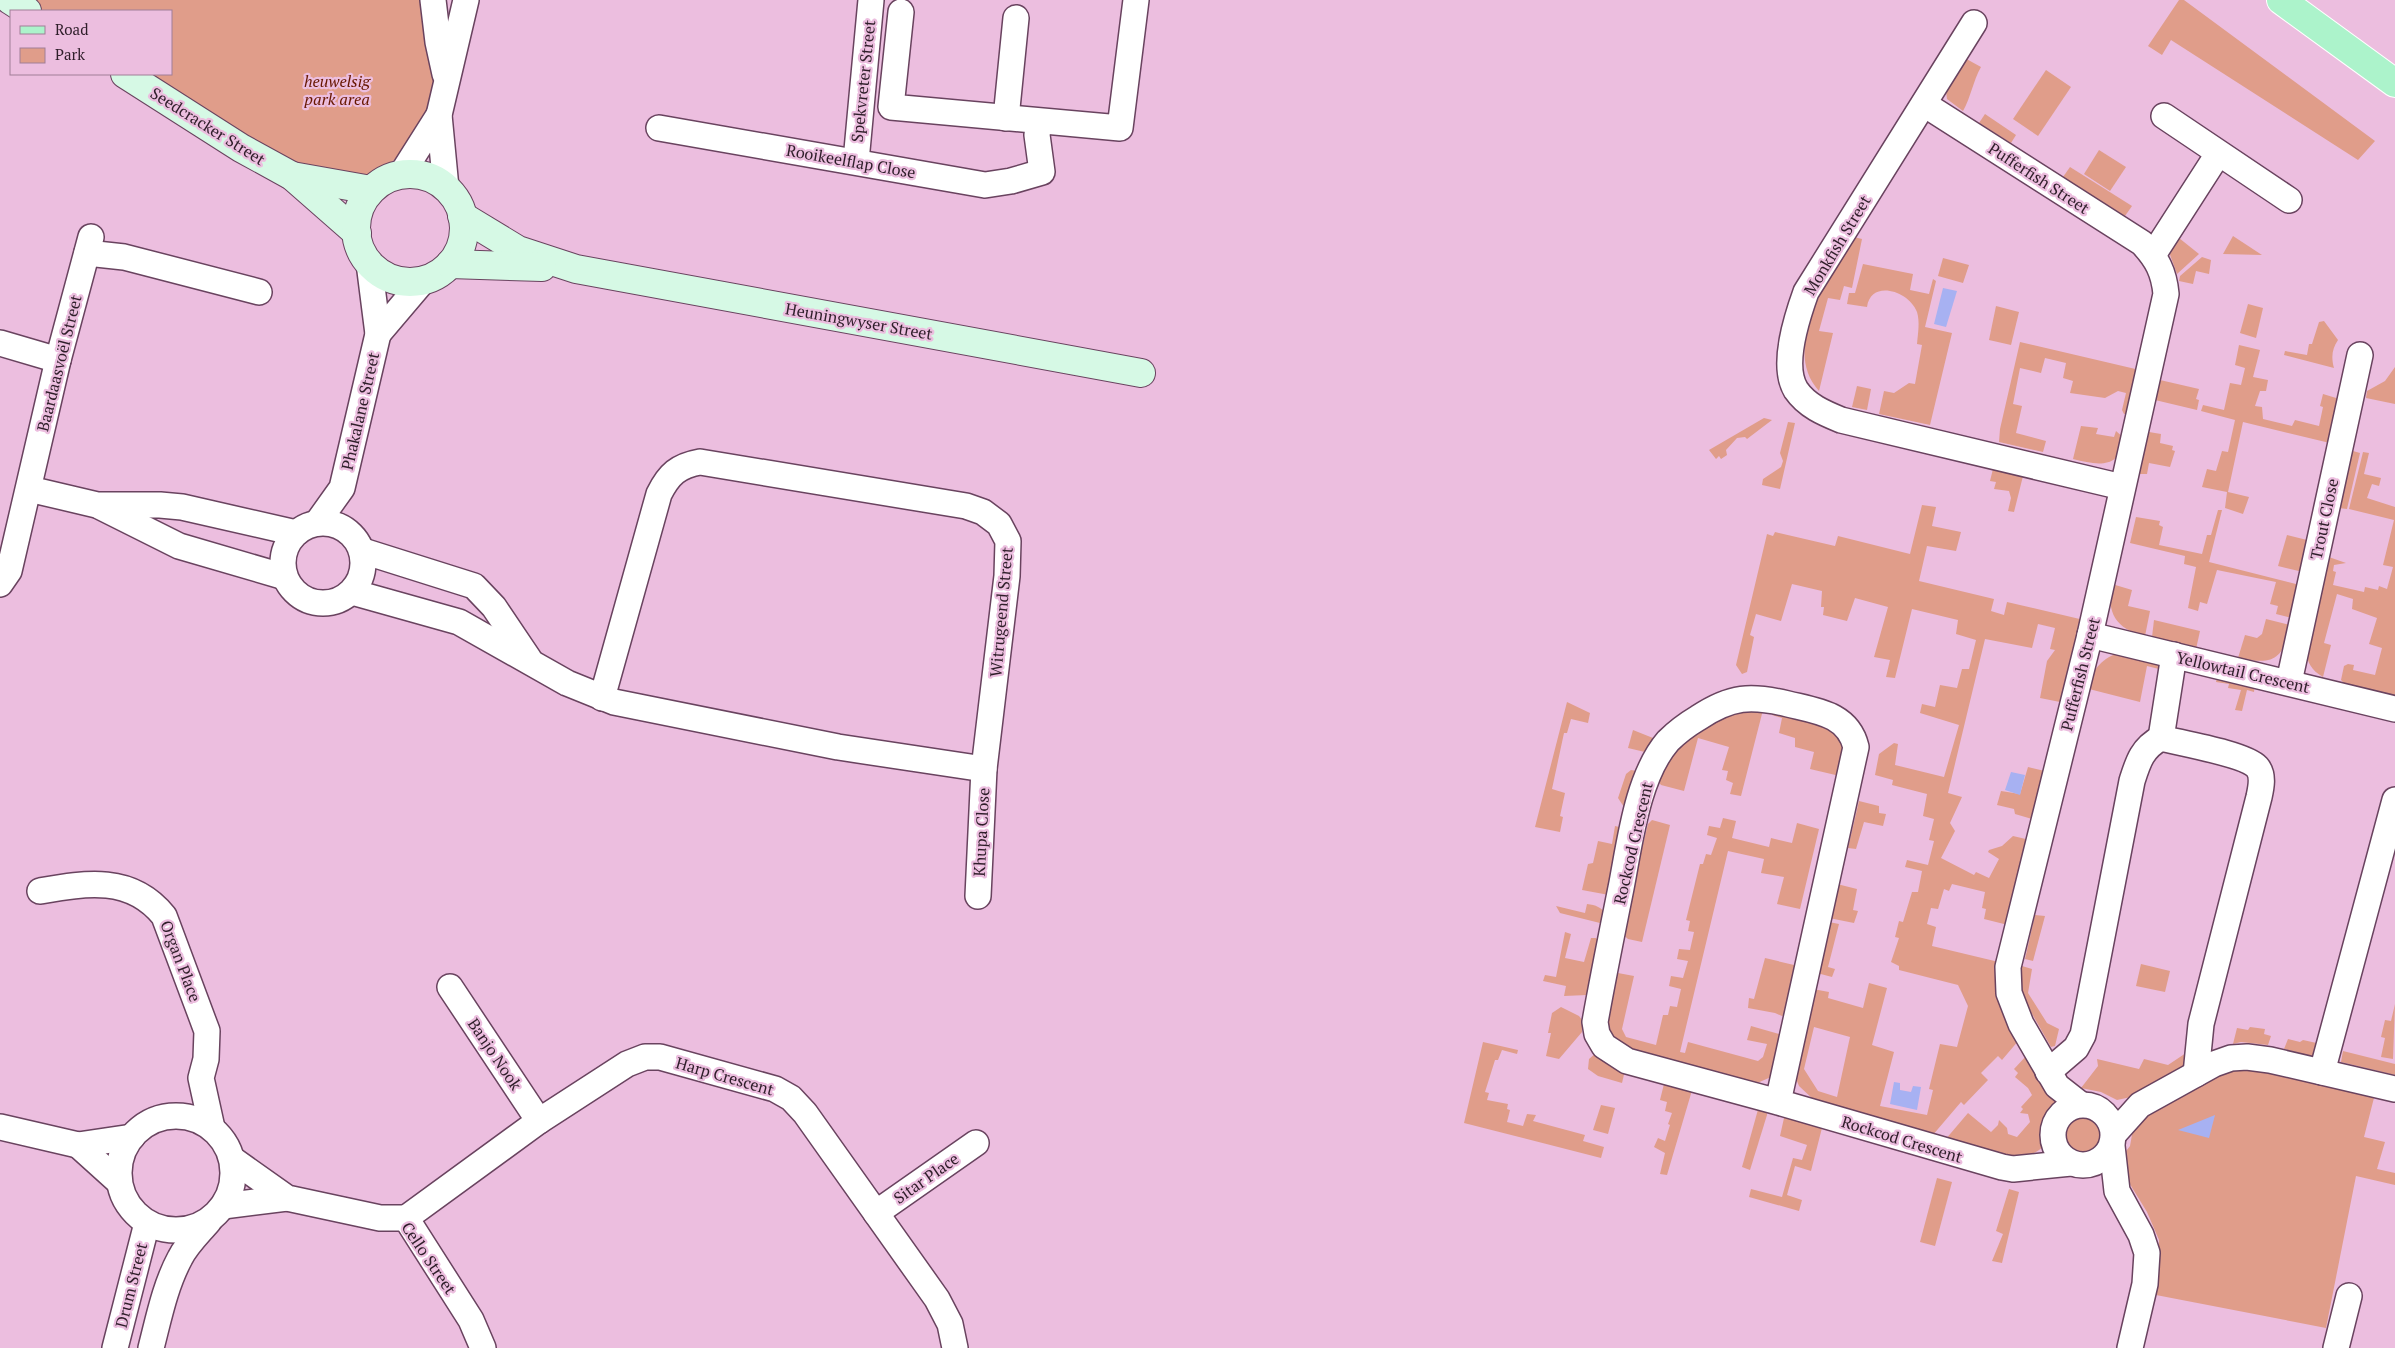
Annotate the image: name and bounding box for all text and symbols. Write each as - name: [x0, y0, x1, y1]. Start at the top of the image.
- legend: [10, 10, 172, 75]
- text: Road: [55, 19, 88, 39]
- street label: Spekvreter Street: [846, 19, 880, 143]
- text: Park: [55, 44, 85, 64]
- park label: heuwelsig park area: [304, 70, 371, 110]
- street label: Seedcracker Street: [146, 82, 270, 170]
- street label: Pufferfish Street: [1984, 137, 2094, 219]
- street label: Rooikeelflap Close: [785, 139, 917, 183]
- street label: Monkfish Street: [1798, 191, 1876, 299]
- street label: Baardaasvoël Street: [31, 292, 87, 434]
- street label: Heuningwyser Street: [784, 297, 934, 345]
- street label: Phakalane Street: [336, 350, 384, 472]
- street label: Trout Close: [2305, 476, 2343, 562]
- street label: Witrugeend Street: [984, 546, 1018, 678]
- street label: Pufferfish Street: [2055, 615, 2105, 733]
- street label: Yellowtail Crescent: [2174, 646, 2312, 698]
- street label: Rockcod Crescent: [1608, 780, 1658, 906]
- street label: Khupa Close: [968, 787, 994, 877]
- street label: Organ Place: [155, 917, 207, 1005]
- street label: Banjo Nook: [463, 1014, 528, 1095]
- street label: Harp Crescent: [673, 1052, 777, 1100]
- street label: Rockcod Crescent: [1839, 1110, 1965, 1168]
- street label: Sitar Place: [889, 1147, 963, 1209]
- street label: Cello Street: [397, 1217, 461, 1299]
- street label: Drum Street: [110, 1240, 152, 1330]

